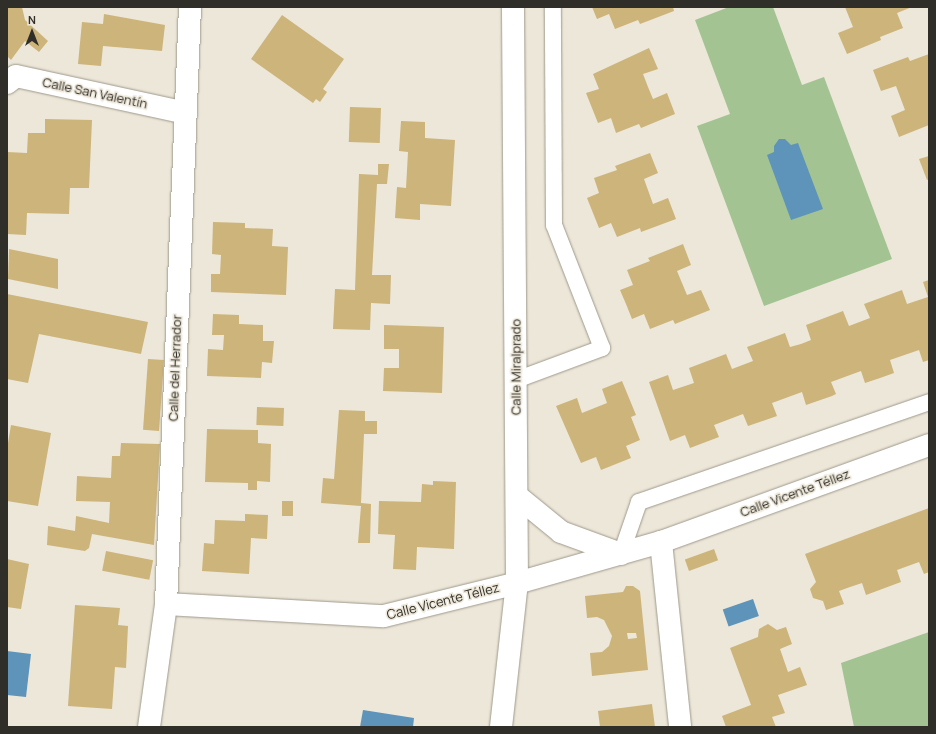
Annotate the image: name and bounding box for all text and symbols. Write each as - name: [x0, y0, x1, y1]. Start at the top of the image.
- north arrow: [12, 12, 52, 52]
- text: N: [28, 12, 36, 27]
- street label: Calle San Valentín: [41, 74, 149, 112]
- street label: Calle del Herrador: [165, 314, 185, 422]
- street label: Calle Miralprado: [508, 319, 524, 415]
- street label: Calle Vicente Téllez: [738, 466, 852, 520]
- street label: Calle Vicente Téllez: [385, 579, 501, 623]

